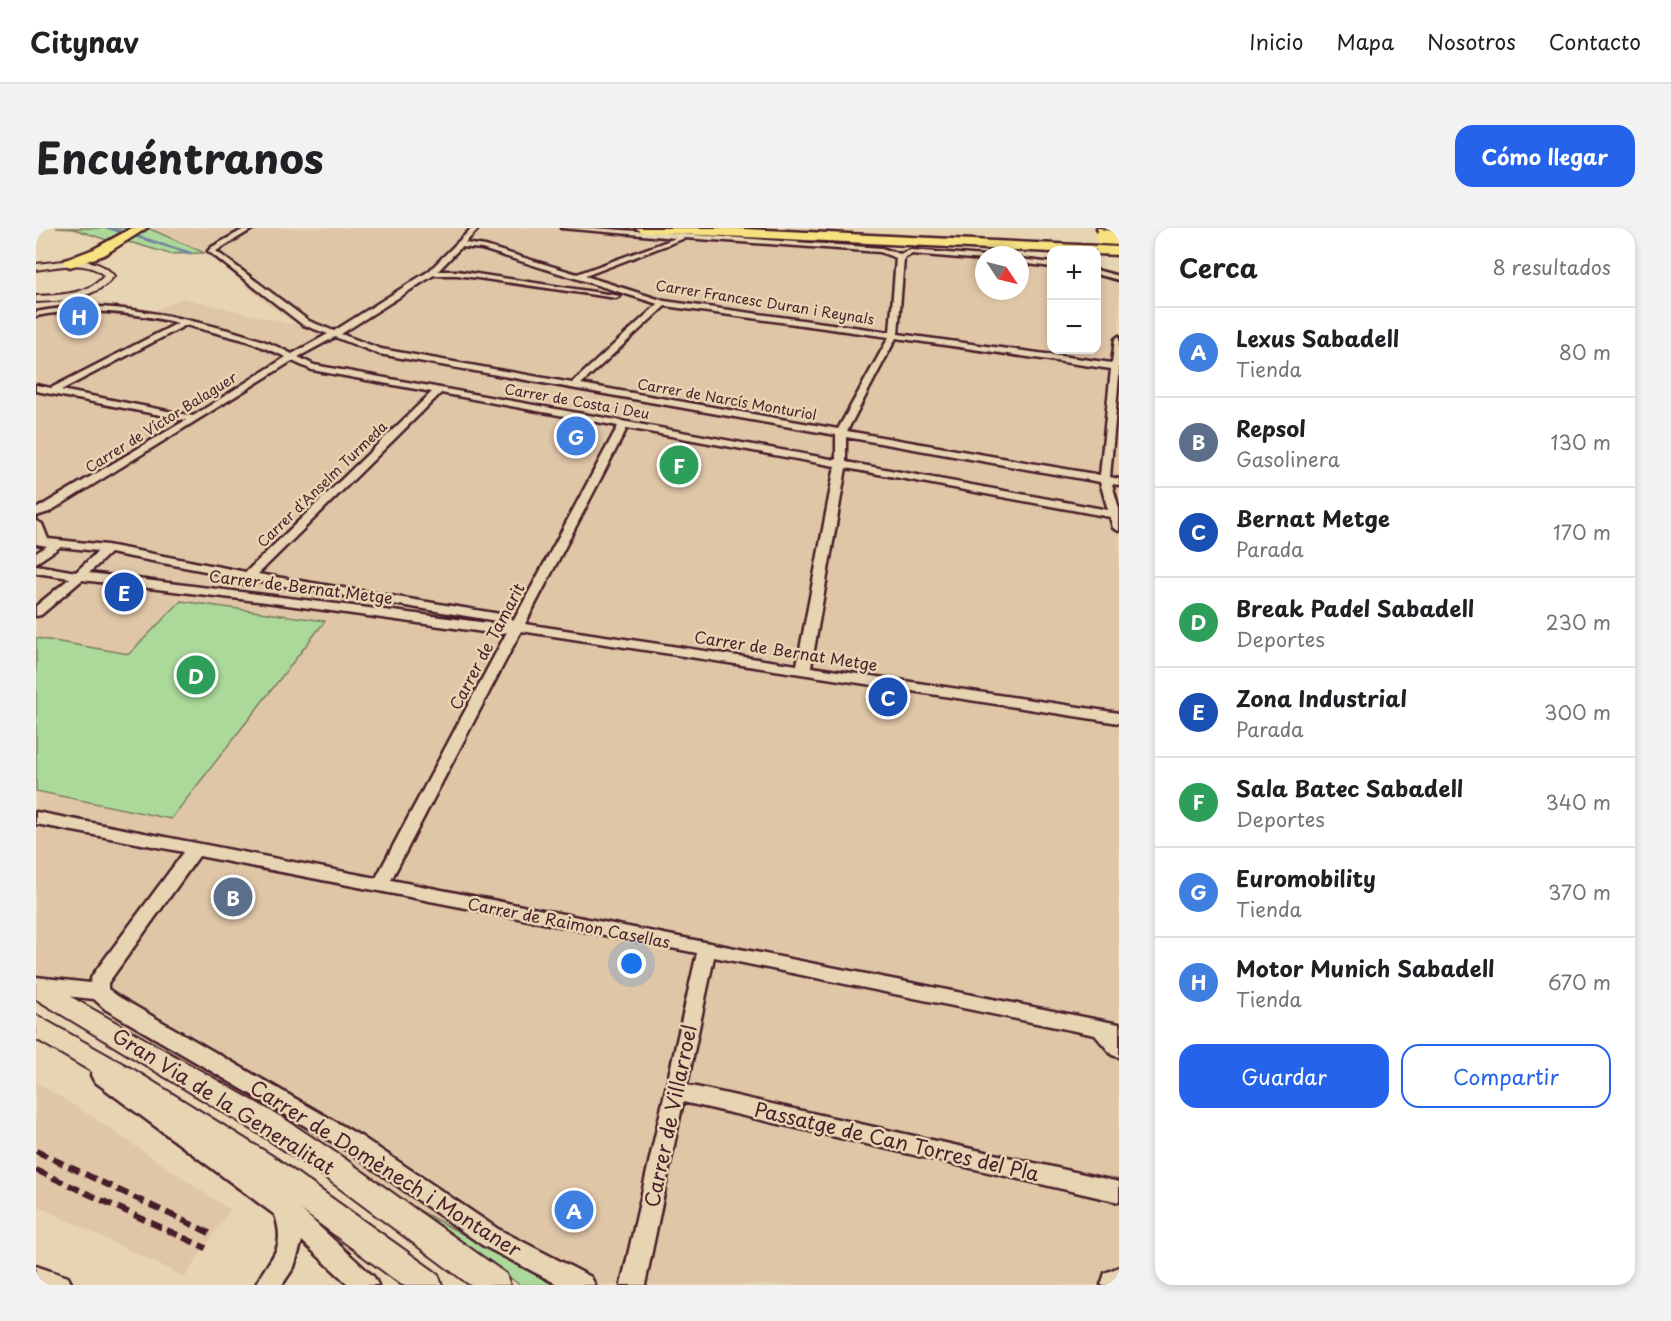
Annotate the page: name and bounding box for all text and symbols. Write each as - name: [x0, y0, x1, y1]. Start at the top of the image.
- text: Citynav: [30, 20, 139, 63]
- text: Inicio: [1249, 25, 1303, 57]
- text: Mapa: [1336, 25, 1394, 57]
- text: Nosotros: [1427, 25, 1516, 57]
- text: Contacto: [1549, 25, 1641, 57]
- text: Encuéntranos: [36, 125, 324, 188]
- button: Cómo llegar: [1455, 125, 1635, 187]
- north arrow: [975, 246, 1029, 300]
- map controls: [1047, 246, 1101, 354]
- button: +: [1047, 246, 1101, 300]
- text: Cerca: [1179, 248, 1258, 287]
- text: 8 resultados: [1492, 252, 1611, 282]
- street label: Carrer Francesc Duran i Reynals: [654, 274, 876, 330]
- pin: H: [60, 294, 99, 338]
- button: −: [1047, 300, 1101, 354]
- text: Lexus Sabadell: [1236, 321, 1399, 354]
- text: A: [1191, 337, 1206, 367]
- text: 80 m: [1559, 337, 1611, 367]
- text: Tienda: [1236, 354, 1302, 384]
- street label: Carrer de Víctor Balaguer: [81, 367, 241, 477]
- street label: Carrer de Narcís Monturiol: [636, 373, 818, 425]
- street label: Carrer de Costa i Deu: [503, 378, 651, 424]
- text: Repsol: [1236, 411, 1306, 444]
- pin: G: [556, 414, 596, 458]
- street label: Carrer d'Anselm Turmeda: [252, 416, 392, 552]
- text: B: [1192, 427, 1205, 457]
- text: 130 m: [1551, 427, 1611, 457]
- pin: F: [660, 442, 698, 488]
- text: Gasolinera: [1236, 444, 1340, 474]
- text: Bernat Metge: [1236, 501, 1390, 534]
- text: C: [1191, 517, 1206, 547]
- text: 170 m: [1553, 517, 1611, 547]
- text: Parada: [1236, 534, 1304, 564]
- street label: Carrer de Bernat Metge: [208, 563, 394, 609]
- pin: E: [104, 570, 143, 614]
- street label: Carrer de Tamarit: [442, 578, 530, 714]
- text: Break Padel Sabadell: [1236, 591, 1474, 624]
- text: D: [1191, 607, 1206, 637]
- text: 230 m: [1546, 607, 1611, 637]
- street label: Carrer de Bernat Metge: [693, 624, 879, 676]
- text: Deportes: [1236, 624, 1325, 654]
- pin: D: [176, 652, 216, 698]
- pin: C: [868, 674, 908, 720]
- text: Zona Industrial: [1236, 681, 1407, 714]
- text: E: [1192, 697, 1205, 727]
- text: 300 m: [1544, 697, 1611, 727]
- text: Parada: [1236, 714, 1304, 744]
- text: Sala Batec Sabadell: [1236, 771, 1463, 804]
- text: F: [1193, 787, 1204, 817]
- text: 340 m: [1546, 787, 1611, 817]
- text: Deportes: [1236, 804, 1325, 834]
- text: Euromobility: [1236, 861, 1376, 894]
- pin: B: [214, 874, 252, 920]
- text: G: [1190, 877, 1207, 907]
- text: 370 m: [1548, 877, 1611, 907]
- street label: Carrer de Raimon Casellas: [466, 891, 672, 953]
- text: Tienda: [1236, 894, 1302, 924]
- your location: [617, 949, 646, 978]
- text: Motor Munich Sabadell: [1236, 951, 1494, 984]
- text: H: [1191, 967, 1206, 997]
- text: 670 m: [1548, 967, 1611, 997]
- text: Tienda: [1236, 984, 1302, 1014]
- street label: Gran Via de la Generalitat: [107, 1020, 341, 1182]
- street label: Carrer de Villarroel: [636, 1022, 704, 1210]
- button: Guardar: [1179, 1044, 1389, 1108]
- button: Compartir: [1401, 1044, 1611, 1108]
- street label: Carrer de Domènech i Montaner: [244, 1072, 528, 1265]
- street label: Passatge de Can Torres del Pla: [752, 1094, 1043, 1189]
- pin: A: [554, 1188, 594, 1232]

